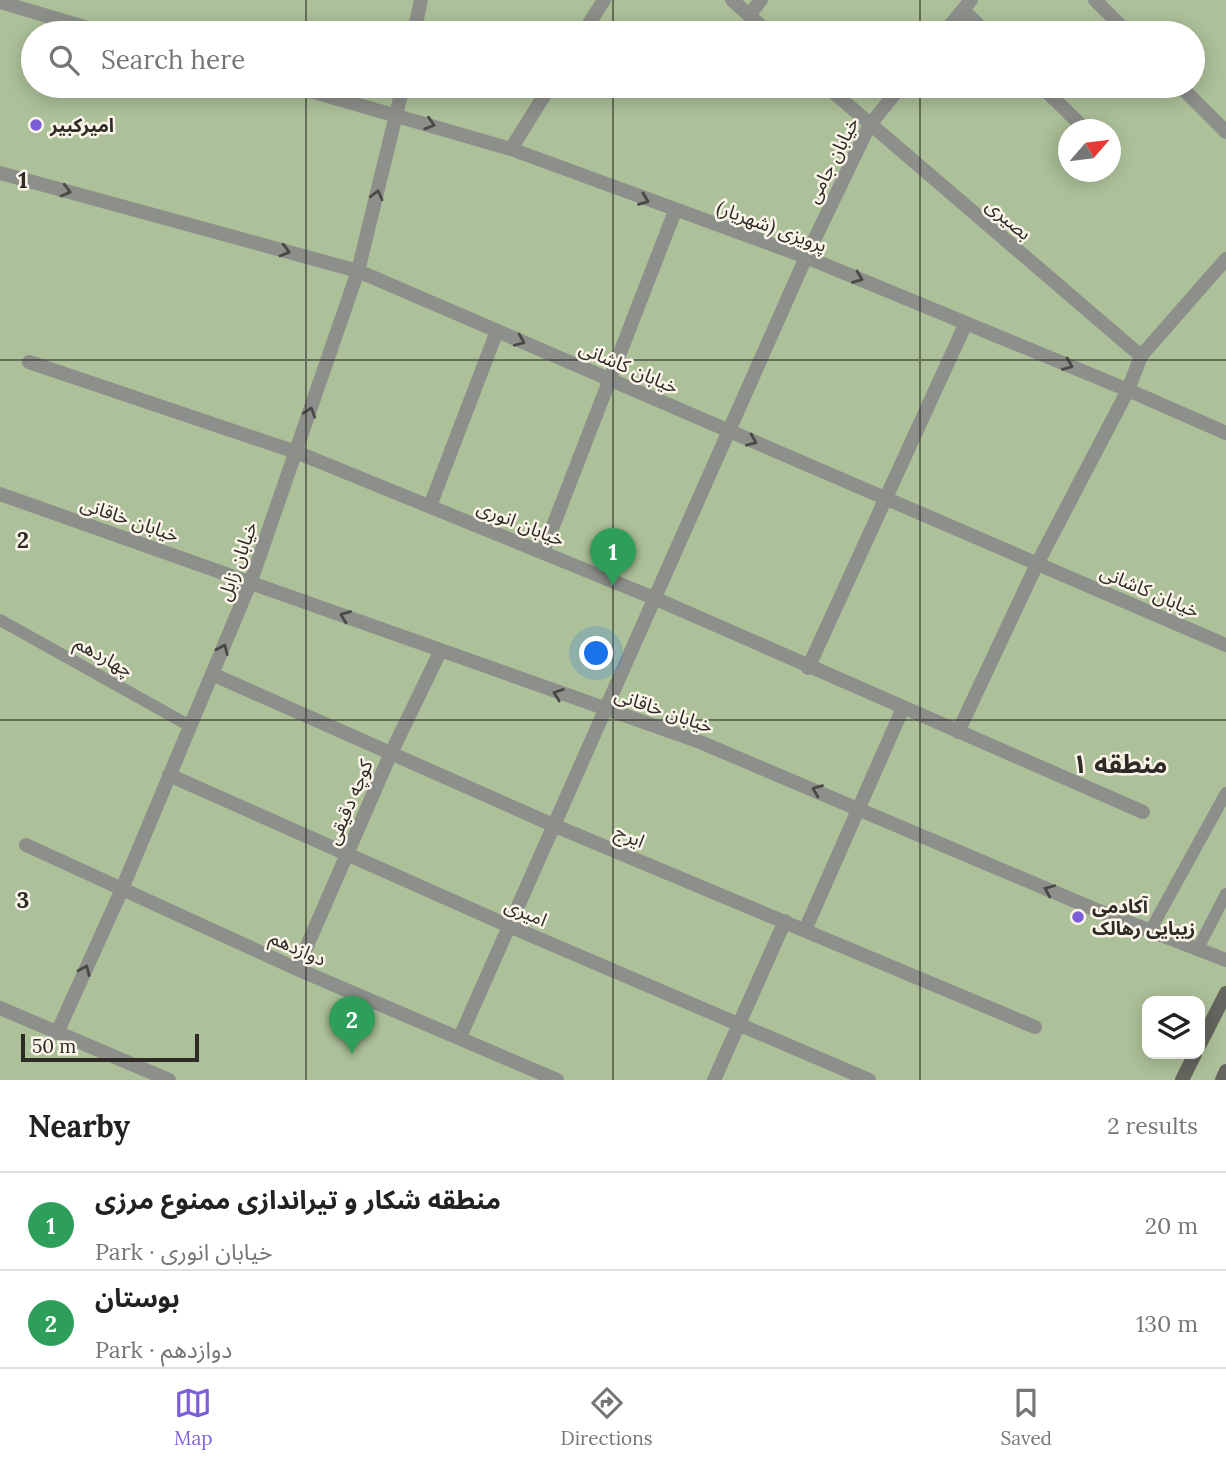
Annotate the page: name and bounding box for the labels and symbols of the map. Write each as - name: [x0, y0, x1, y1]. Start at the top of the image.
- place label: امیرکبیر: [49, 113, 114, 137]
- street label: خیابان جامی: [800, 113, 864, 207]
- one-way arrow: [423, 116, 435, 131]
- marker: امیرکبیر: [28, 117, 44, 133]
- north arrow: [1058, 119, 1121, 182]
- text: 1: [18, 165, 28, 194]
- one-way arrow: [60, 183, 72, 197]
- one-way arrow: [369, 189, 383, 201]
- one-way arrow: [638, 191, 650, 205]
- street label: بصیری: [981, 193, 1037, 245]
- street label: پرویزی (شهریار): [713, 195, 830, 258]
- one-way arrow: [279, 243, 291, 258]
- one-way arrow: [851, 270, 863, 284]
- one-way arrow: [513, 333, 525, 347]
- street label: خیابان کاشانی: [576, 335, 682, 399]
- one-way arrow: [1061, 356, 1073, 370]
- one-way arrow: [302, 406, 316, 419]
- one-way arrow: [744, 433, 757, 447]
- street label: خیابان خاقانی: [78, 491, 182, 547]
- street label: خیابان انوری: [474, 495, 568, 551]
- street label: خیابان زابل: [212, 518, 262, 604]
- text: 2: [17, 525, 29, 554]
- pin: 1: [590, 528, 636, 586]
- street label: خیابان کاشانی: [1097, 559, 1203, 623]
- one-way arrow: [339, 610, 351, 624]
- street label: چهاردهم: [69, 630, 138, 684]
- your location: [579, 636, 613, 670]
- one-way arrow: [215, 643, 229, 656]
- street label: خیابان خاقانی: [612, 682, 716, 738]
- one-way arrow: [553, 688, 565, 702]
- district label: منطقه ۱: [1073, 747, 1167, 780]
- street label: کوچه دقیقی: [320, 755, 379, 849]
- one-way arrow: [812, 785, 824, 799]
- street label: ایرج: [611, 819, 648, 855]
- one-way arrow: [1044, 884, 1056, 898]
- text: 3: [17, 885, 29, 914]
- street label: امیری: [501, 892, 551, 932]
- place label: آکادمی زیبایی رهالک: [1092, 894, 1195, 940]
- marker: آکادمی زیبایی رهالک: [1070, 909, 1086, 925]
- street label: دوازدهم: [265, 925, 330, 974]
- one-way arrow: [77, 965, 91, 978]
- pin: 2: [329, 996, 375, 1054]
- scale bar: [21, 1031, 200, 1063]

